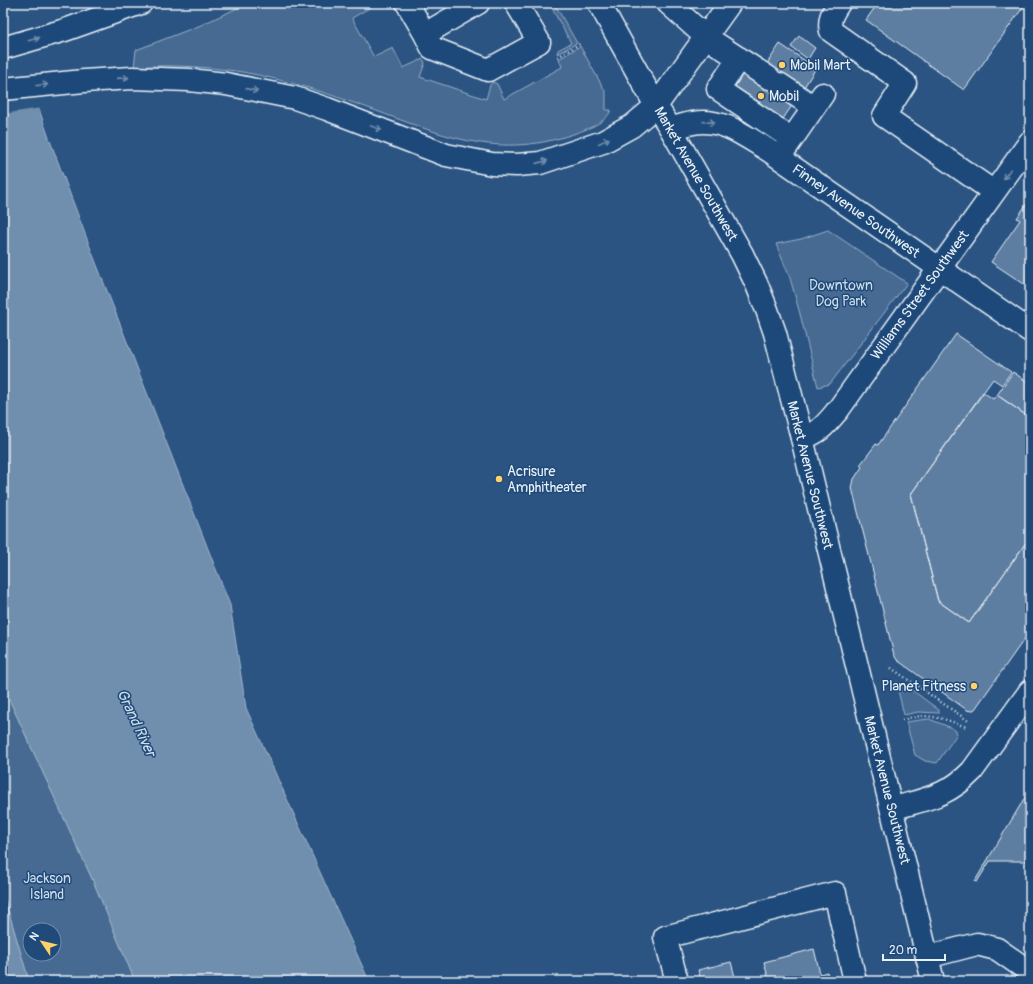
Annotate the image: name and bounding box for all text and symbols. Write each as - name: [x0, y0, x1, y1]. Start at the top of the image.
- one-way arrow: [27, 35, 40, 42]
- place label: Mobil Mart: [790, 57, 851, 74]
- marker: Mobil Mart: [777, 60, 787, 70]
- one-way arrow: [116, 75, 129, 82]
- one-way arrow: [35, 81, 48, 89]
- one-way arrow: [245, 86, 258, 94]
- place label: Mobil: [769, 88, 799, 105]
- marker: Mobil: [756, 91, 766, 101]
- street label: Market Avenue Southwest: [651, 104, 742, 244]
- one-way arrow: [702, 119, 715, 126]
- one-way arrow: [369, 124, 381, 132]
- one-way arrow: [597, 137, 609, 144]
- one-way arrow: [536, 157, 549, 165]
- street label: Finney Avenue Southwest: [789, 160, 923, 262]
- one-way arrow: [1003, 168, 1011, 179]
- street label: Williams Street Southwest: [867, 227, 973, 363]
- park label: Downtown Dog Park: [809, 277, 873, 310]
- street label: Market Avenue Southwest: [783, 399, 837, 551]
- place label: Acrisure Amphitheater: [507, 463, 587, 496]
- marker: Acrisure Amphitheater: [494, 474, 504, 484]
- place label: Planet Fitness: [881, 678, 967, 695]
- marker: Planet Fitness: [969, 681, 979, 691]
- water label: Grand River: [112, 686, 161, 761]
- street label: Market Avenue Southwest: [860, 714, 914, 866]
- park label: Jackson Island: [23, 870, 71, 903]
- north arrow: [22, 922, 62, 962]
- text: N: [27, 929, 42, 943]
- scale bar: [883, 936, 945, 962]
- text: 20 m: [889, 943, 918, 958]

